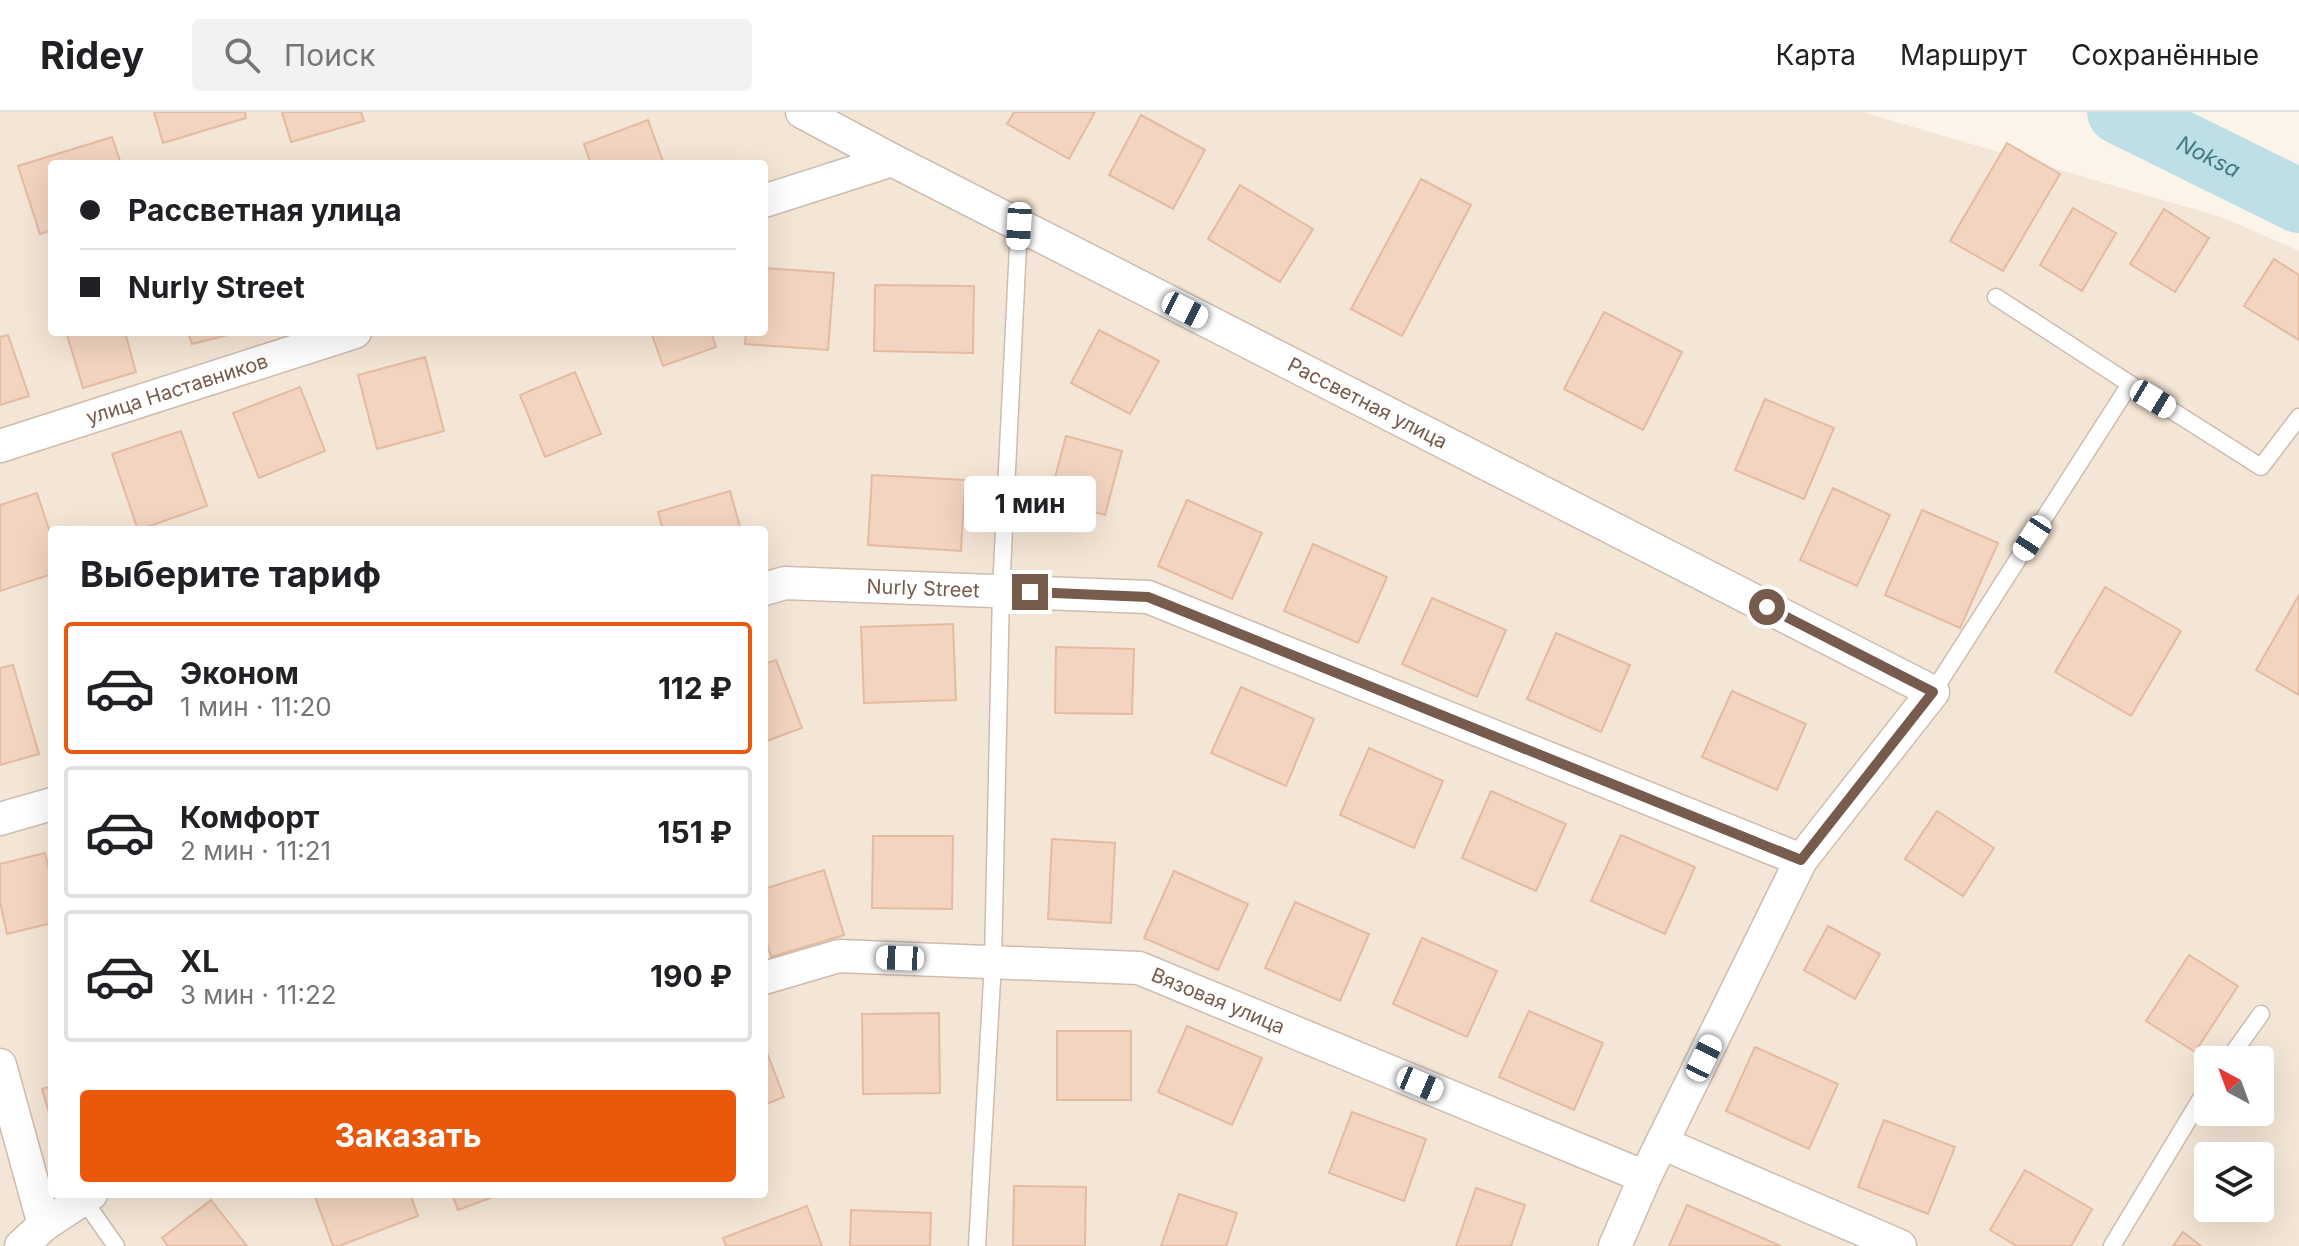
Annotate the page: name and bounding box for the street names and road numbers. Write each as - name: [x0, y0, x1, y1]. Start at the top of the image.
- street label: улица Наставников: [83, 349, 271, 429]
- street label: Рассветная улица: [1284, 352, 1451, 454]
- street label: Nurly Street: [866, 574, 980, 603]
- street label: Вязовая улица: [1148, 962, 1288, 1039]

